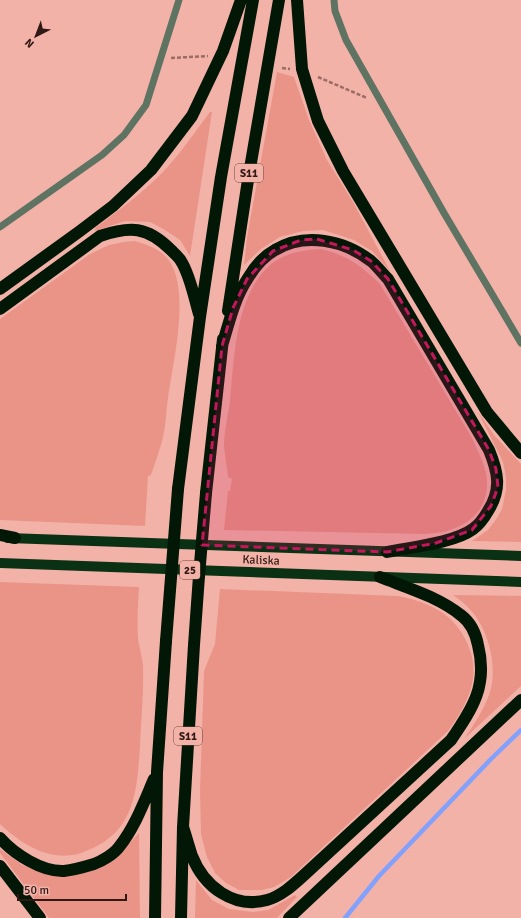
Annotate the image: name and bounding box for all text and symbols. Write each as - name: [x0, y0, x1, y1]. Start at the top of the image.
- north arrow: [16, 16, 56, 56]
- text: N: [22, 36, 37, 50]
- road number: S11: [235, 164, 263, 182]
- street label: Kaliska: [242, 552, 280, 569]
- road number: 25: [180, 561, 200, 579]
- road number: S11: [174, 727, 202, 745]
- scale bar: [18, 876, 126, 902]
- text: 50 m: [24, 883, 49, 898]

